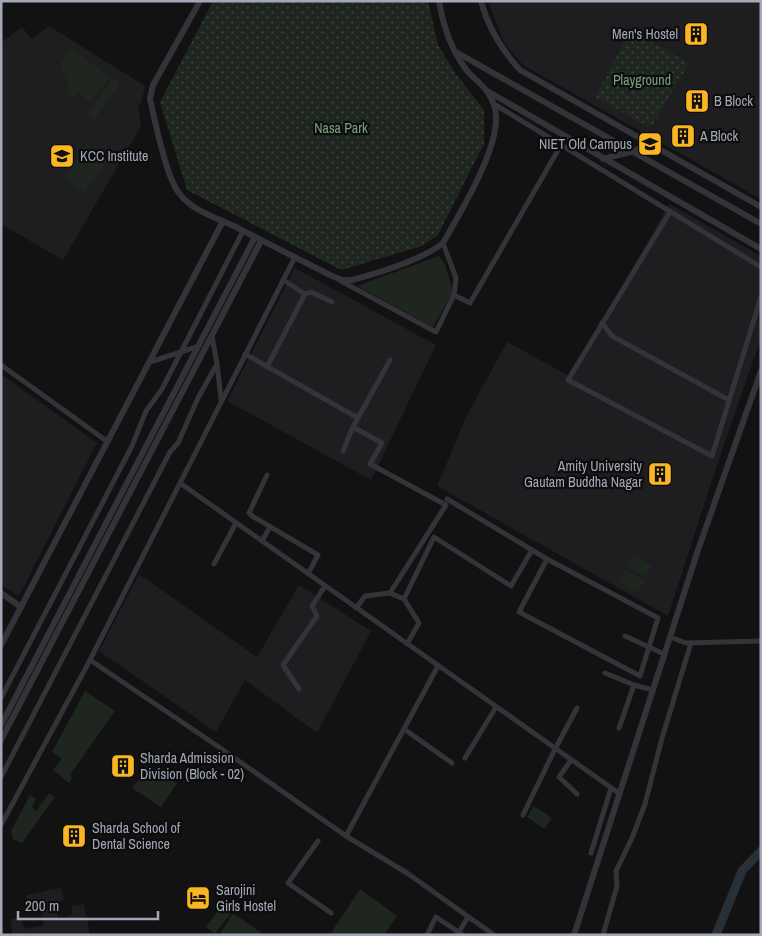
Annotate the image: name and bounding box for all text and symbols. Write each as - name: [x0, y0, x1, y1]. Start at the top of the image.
- building icon: Men's Hostel: [683, 21, 709, 47]
- place label: Men's Hostel: [612, 25, 678, 43]
- park label: Playground: [613, 71, 671, 89]
- building icon: B Block: [684, 88, 710, 114]
- place label: B Block: [714, 92, 753, 110]
- park label: Nasa Park: [314, 119, 368, 137]
- building icon: A Block: [670, 123, 696, 149]
- place label: A Block: [699, 127, 739, 145]
- school or university icon: NIET Old Campus: [637, 131, 663, 157]
- place label: NIET Old Campus: [539, 135, 632, 153]
- school or university icon: KCC Institute: [49, 143, 75, 169]
- place label: KCC Institute: [80, 147, 148, 165]
- place label: Amity University Gautam Buddha Nagar: [524, 457, 642, 491]
- building icon: Amity University Gautam Buddha Nagar: [647, 461, 673, 487]
- place label: Sharda Admission Division (Block - 02): [140, 749, 244, 783]
- building icon: Sharda Admission Division (Block - 02): [110, 753, 136, 779]
- place label: Sharda School of Dental Science: [92, 819, 181, 853]
- building icon: Sharda School of Dental Science: [61, 823, 87, 849]
- place label: Sarojini Girls Hostel: [216, 881, 276, 915]
- hotel icon: Sarojini Girls Hostel: [185, 885, 211, 911]
- scale bar: [18, 888, 158, 920]
- text: 200 m: [25, 895, 59, 916]

